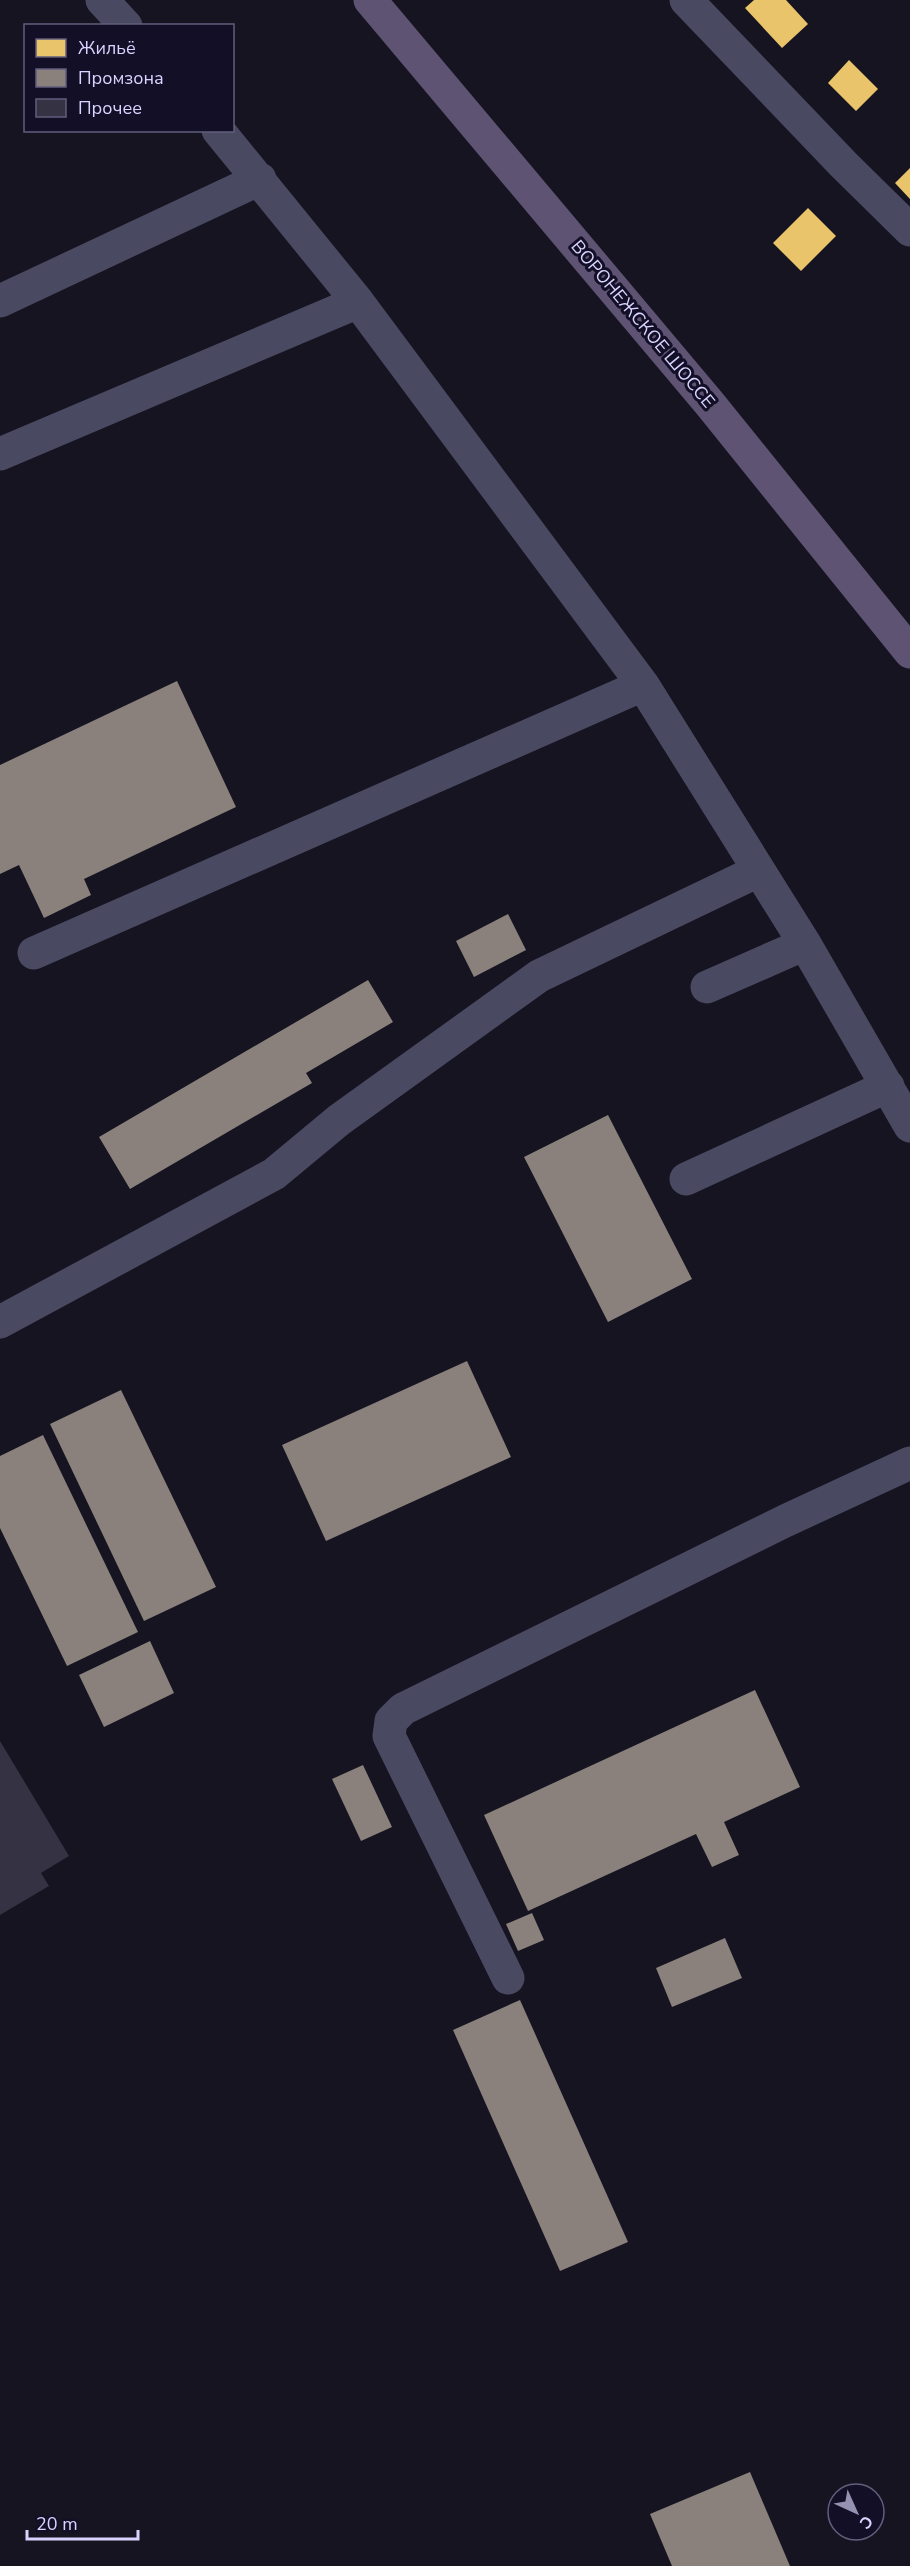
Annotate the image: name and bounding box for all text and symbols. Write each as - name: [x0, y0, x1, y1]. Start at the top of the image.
- legend: [24, 24, 234, 132]
- text: Жильё: [78, 36, 136, 60]
- text: Промзона: [78, 66, 164, 90]
- text: Прочее: [78, 96, 142, 120]
- street label: ВОРОНЕЖСКОЕ ШОССЕ: [566, 235, 720, 413]
- north arrow: [826, 2482, 886, 2542]
- scale bar: [27, 2503, 138, 2541]
- text: С: [854, 2510, 878, 2534]
- text: 20 m: [36, 2512, 78, 2536]

